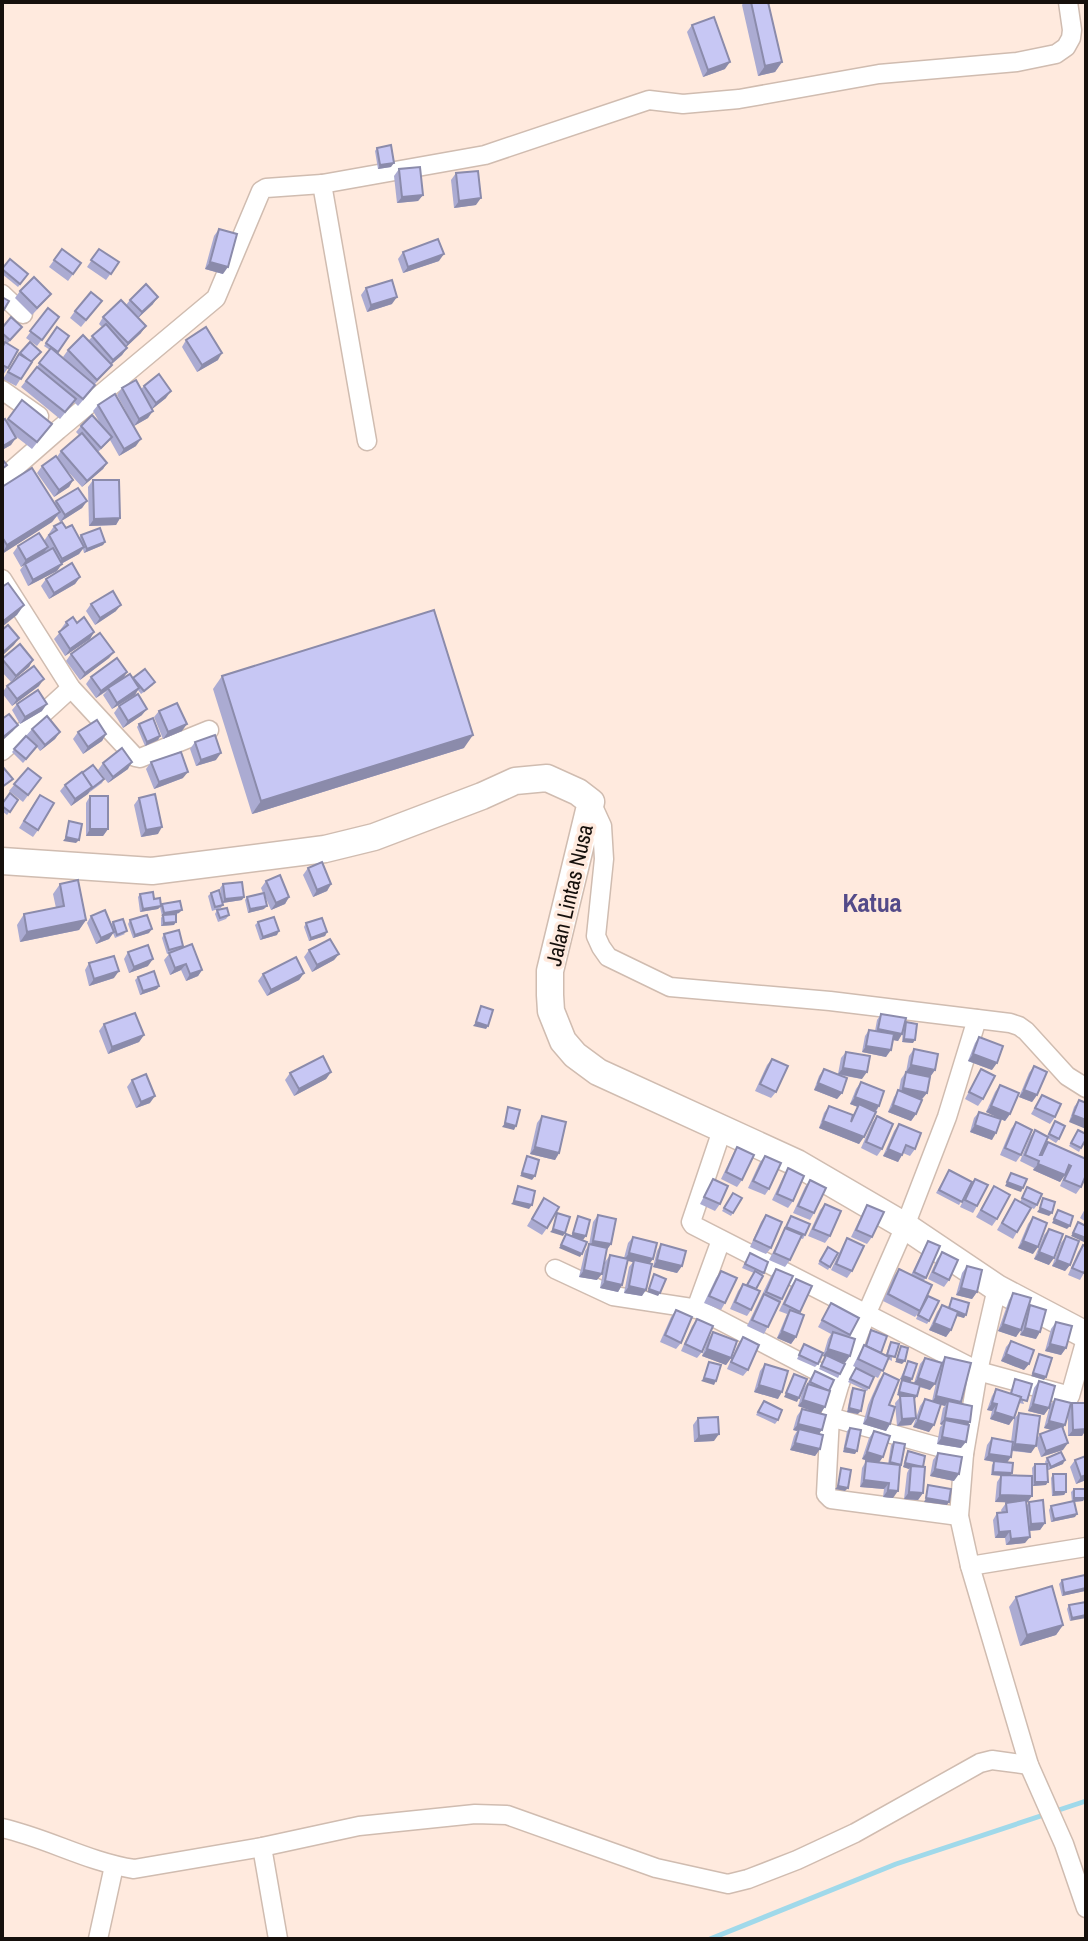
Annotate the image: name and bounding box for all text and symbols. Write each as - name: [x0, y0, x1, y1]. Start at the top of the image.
- street label: Jalan Lintas Nusa: [538, 821, 600, 969]
- district label: Katua: [842, 885, 902, 920]

